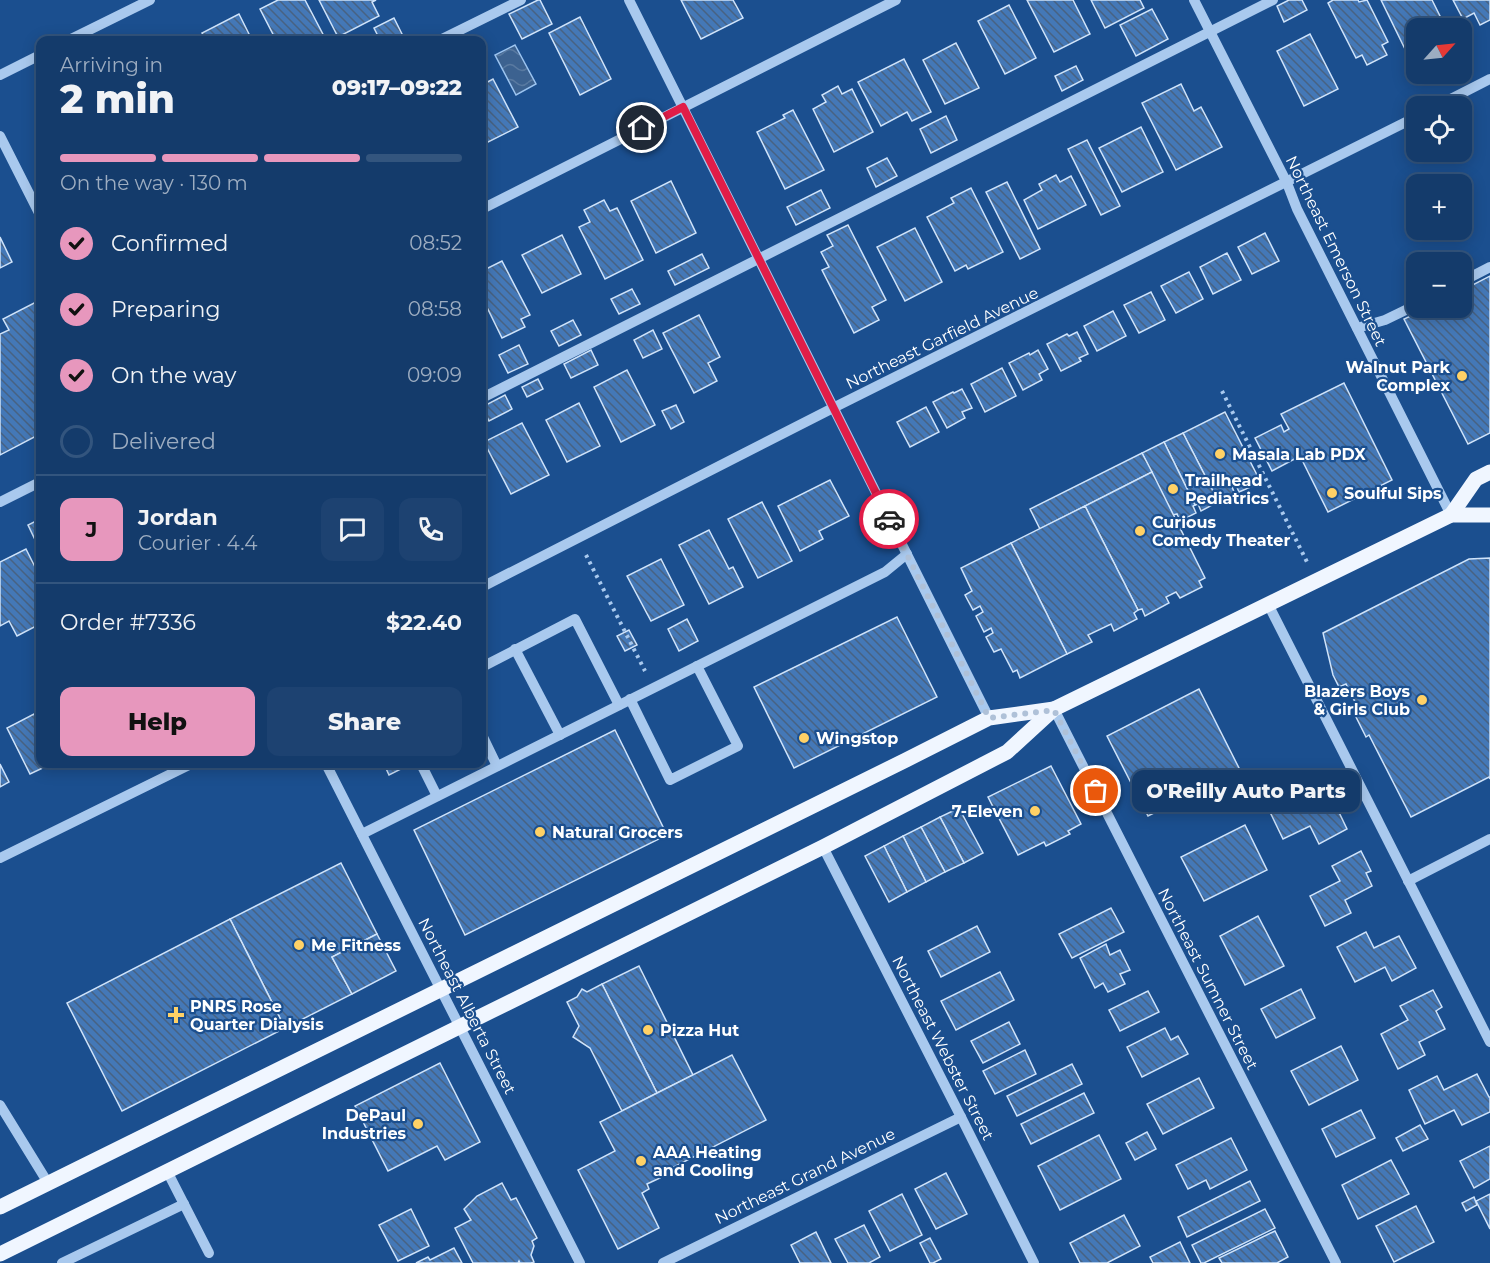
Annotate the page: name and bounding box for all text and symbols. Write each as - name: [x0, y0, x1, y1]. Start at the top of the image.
- north arrow: [1406, 18, 1472, 84]
- map controls: [1406, 18, 1472, 318]
- text: Arriving in: [60, 53, 163, 77]
- text: 09:17–09:22: [332, 74, 462, 101]
- text: 2 min: [60, 75, 175, 123]
- button: locate: [1406, 96, 1472, 162]
- pin: [616, 102, 667, 153]
- icon: home: [625, 111, 658, 144]
- street label: Northeast Emerson Street: [1282, 153, 1391, 350]
- text: On the way · 130 m: [60, 171, 248, 195]
- button: +: [1406, 174, 1472, 240]
- icon: check: [60, 227, 93, 260]
- text: Confirmed: [111, 230, 228, 257]
- text: 08:52: [409, 231, 462, 255]
- button: −: [1406, 252, 1472, 318]
- street label: Northeast Garfield Avenue: [843, 283, 1041, 393]
- icon: check: [60, 293, 93, 326]
- text: Preparing: [111, 296, 220, 323]
- text: 08:58: [408, 297, 462, 321]
- place label: Walnut Park Complex: [1345, 358, 1451, 395]
- icon: check: [60, 359, 93, 392]
- text: On the way: [111, 362, 236, 389]
- text: 09:09: [407, 363, 462, 387]
- marker: Walnut Park Complex: [1455, 369, 1469, 383]
- text: Delivered: [111, 428, 216, 455]
- place label: Masala Lab PDX: [1232, 445, 1366, 464]
- marker: Masala Lab PDX: [1213, 447, 1227, 461]
- place label: Trailhead Pediatrics: [1185, 471, 1269, 508]
- marker: Trailhead Pediatrics: [1166, 482, 1180, 496]
- place label: Soulful Sips: [1344, 484, 1442, 503]
- marker: Soulful Sips: [1325, 486, 1339, 500]
- courier: [859, 489, 919, 549]
- button: chat: [321, 498, 384, 561]
- button: phone: [399, 498, 462, 561]
- icon: car: [873, 503, 906, 536]
- text: Jordan: [138, 504, 218, 531]
- place label: Curious Comedy Theater: [1152, 513, 1290, 550]
- text: J: [86, 516, 97, 543]
- marker: Curious Comedy Theater: [1133, 524, 1147, 538]
- text: Courier · 4.4: [138, 531, 257, 555]
- text: Order #7336: [60, 609, 196, 636]
- text: $22.40: [386, 609, 462, 636]
- place label: Blazers Boys & Girls Club: [1304, 682, 1411, 719]
- button: Help: [60, 687, 255, 756]
- button: Share: [267, 687, 462, 756]
- marker: Blazers Boys & Girls Club: [1415, 693, 1429, 707]
- place label: Wingstop: [816, 729, 898, 748]
- marker: Wingstop: [797, 731, 811, 745]
- pin: [1070, 765, 1121, 816]
- callout: O'Reilly Auto Parts: [1132, 770, 1360, 812]
- icon: bag: [1079, 774, 1112, 807]
- text: O'Reilly Auto Parts: [1146, 779, 1346, 803]
- place label: 7-Eleven: [952, 802, 1023, 821]
- marker: 7-Eleven: [1028, 804, 1042, 818]
- place label: Natural Grocers: [552, 823, 683, 842]
- marker: Natural Grocers: [533, 825, 547, 839]
- street label: Northeast Sumner Street: [1154, 885, 1262, 1073]
- street label: Northeast Alberta Street: [414, 915, 520, 1098]
- place label: Me Fitness: [311, 936, 402, 955]
- marker: Me Fitness: [292, 938, 306, 952]
- street label: Northeast Webster Street: [888, 953, 998, 1144]
- place label: PNRS Rose Quarter Dialysis: [190, 997, 324, 1034]
- marker: PNRS Rose Quarter Dialysis: [167, 1006, 185, 1024]
- place label: Pizza Hut: [660, 1021, 739, 1040]
- marker: Pizza Hut: [641, 1023, 655, 1037]
- place label: DePaul Industries: [322, 1106, 406, 1143]
- marker: DePaul Industries: [411, 1117, 425, 1131]
- street label: Northeast Grand Avenue: [712, 1124, 898, 1228]
- place label: AAA Heating and Cooling: [652, 1143, 762, 1180]
- marker: AAA Heating and Cooling: [634, 1154, 648, 1168]

